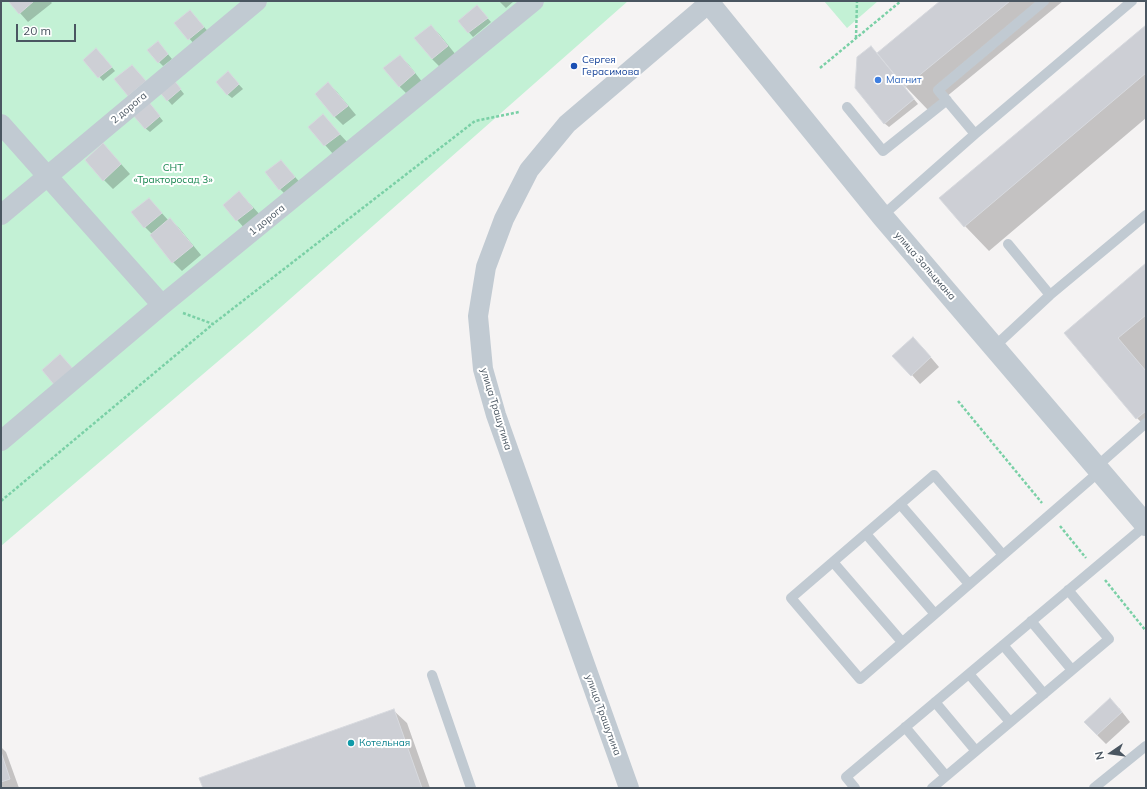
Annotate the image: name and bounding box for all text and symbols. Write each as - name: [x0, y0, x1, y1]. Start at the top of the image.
- scale bar: [18, 16, 78, 42]
- text: 20 m: [23, 23, 51, 38]
- place label: Сергея Герасимова: [582, 54, 639, 78]
- marker: Сергея Герасимова: [569, 61, 579, 71]
- place label: Магнит: [886, 74, 922, 86]
- marker: Магнит: [873, 75, 883, 85]
- street label: 2 дорога: [109, 90, 149, 126]
- park label: СНТ «Тракторосад 3»: [133, 162, 213, 186]
- street label: 1 дорога: [247, 202, 287, 238]
- street label: улица Зальцмана: [892, 229, 958, 303]
- street label: улица Трашутина: [478, 366, 514, 452]
- street label: улица Трашутина: [583, 673, 623, 757]
- north arrow: [1091, 733, 1131, 773]
- place label: Котельная: [359, 737, 410, 749]
- marker: Котельная: [346, 738, 356, 748]
- text: N: [1092, 750, 1107, 761]

